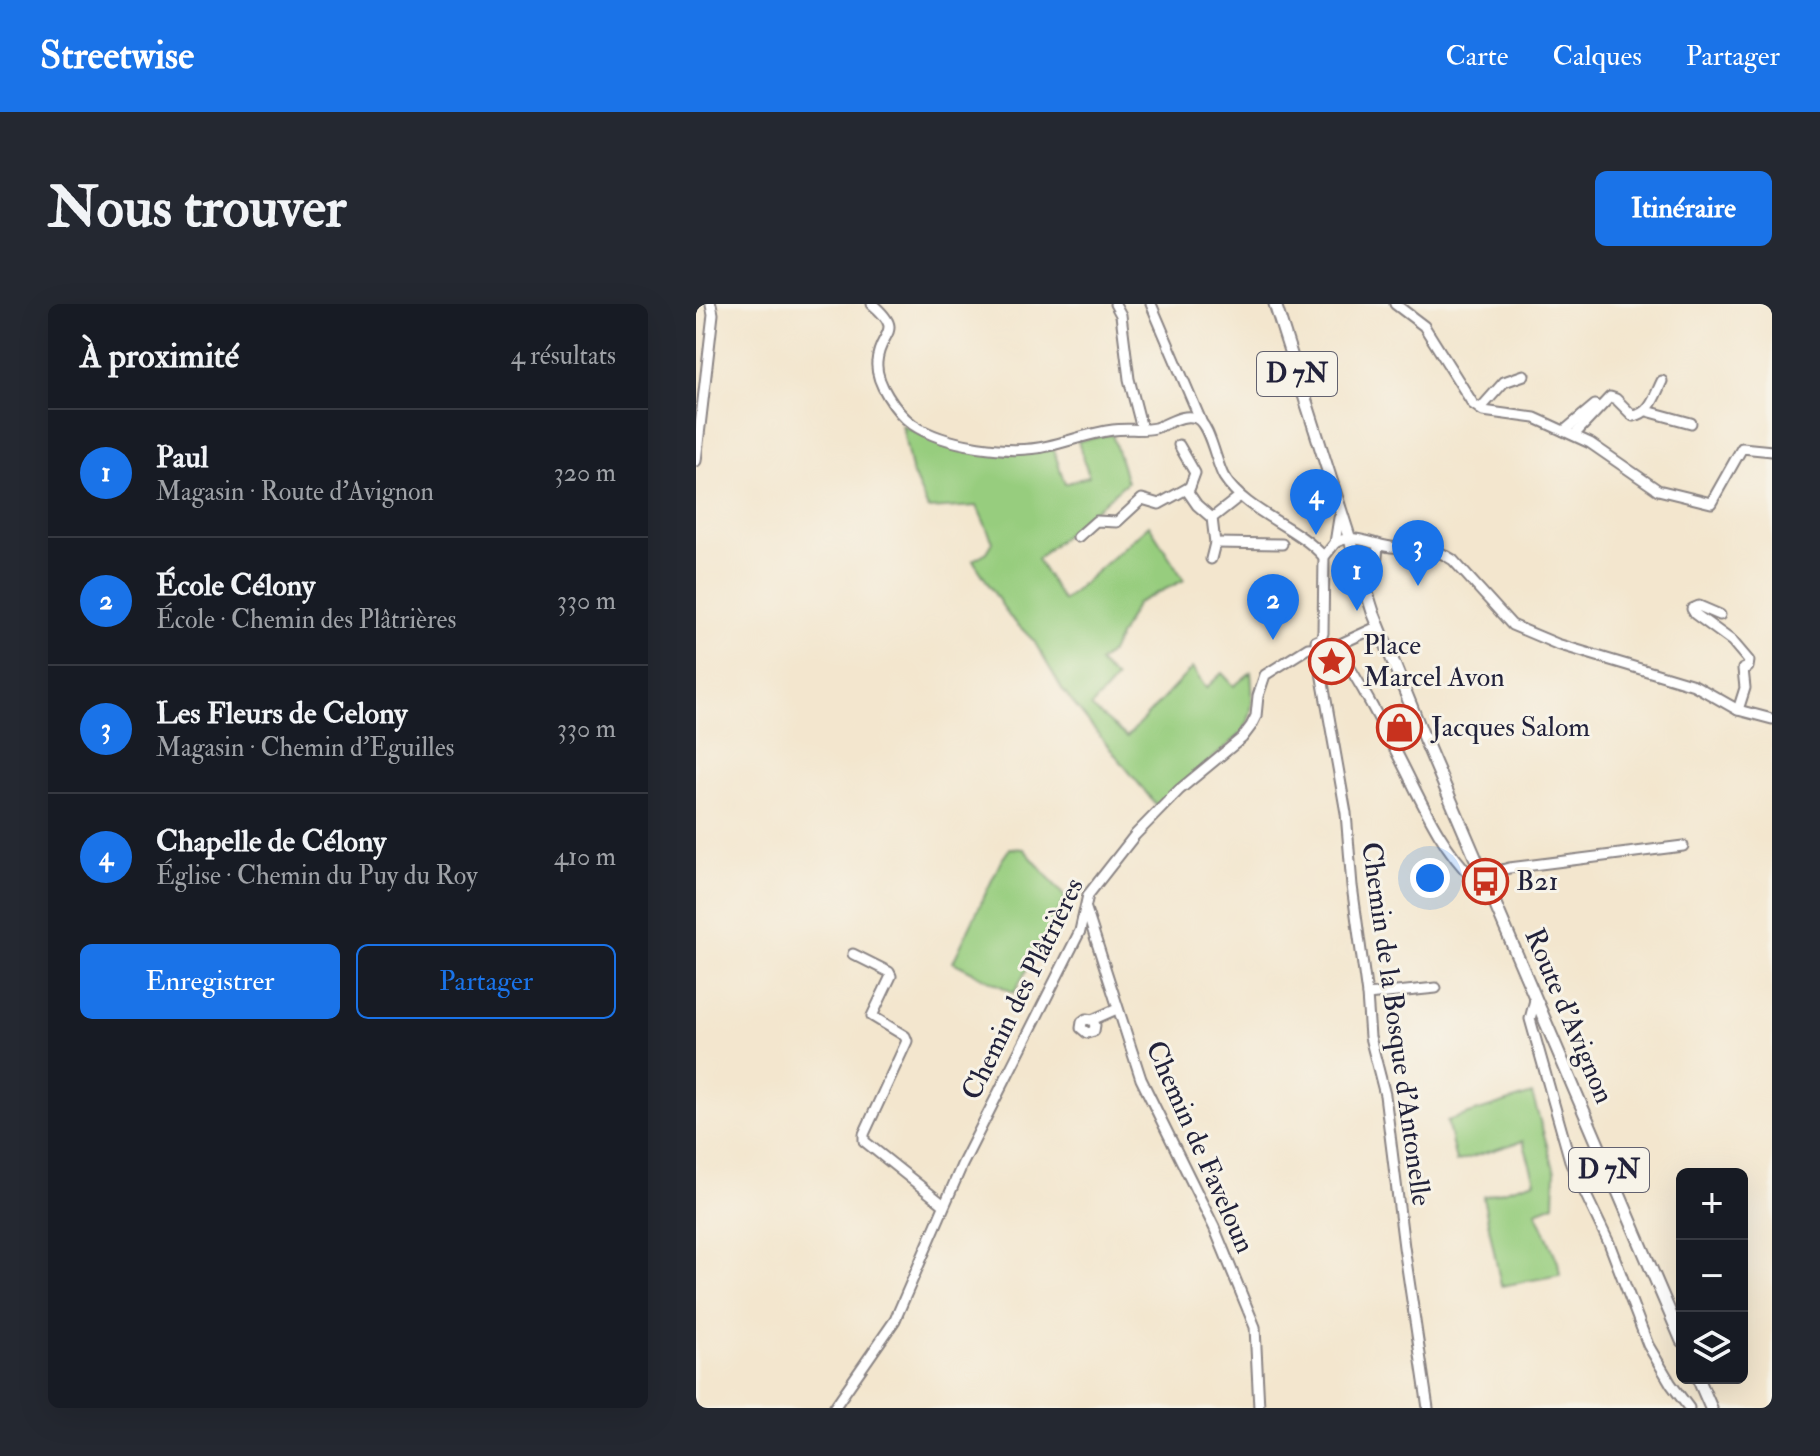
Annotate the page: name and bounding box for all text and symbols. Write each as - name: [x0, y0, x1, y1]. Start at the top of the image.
- text: Streetwise: [40, 32, 194, 80]
- text: Carte: [1445, 39, 1509, 74]
- text: Calques: [1553, 39, 1642, 74]
- text: Partager: [1686, 39, 1780, 74]
- button: Itinéraire: [1595, 171, 1772, 246]
- text: Nous trouver: [48, 173, 346, 244]
- text: À proximité: [80, 335, 239, 378]
- text: 4 résultats: [511, 340, 616, 372]
- road number: D 7N: [1257, 352, 1337, 396]
- text: Paul: [156, 439, 208, 476]
- text: 1: [101, 457, 111, 489]
- text: 320 m: [554, 457, 616, 489]
- pin: 4: [1290, 469, 1342, 535]
- text: Magasin · Route d'Avignon: [156, 476, 434, 508]
- pin: 3: [1392, 520, 1444, 586]
- pin: 1: [1331, 545, 1383, 611]
- text: École Célony: [156, 567, 315, 604]
- pin: 2: [1247, 574, 1299, 640]
- text: 2: [99, 585, 113, 617]
- text: 330 m: [557, 585, 616, 617]
- text: École · Chemin des Plâtrières: [156, 604, 456, 636]
- place label: Place Marcel Avon: [1363, 628, 1505, 695]
- place icon: Place Marcel Avon: [1308, 637, 1356, 685]
- text: Les Fleurs de Celony: [156, 695, 408, 732]
- shop icon: Jacques Salom: [1376, 703, 1424, 751]
- place label: Jacques Salom: [1430, 710, 1590, 745]
- text: 3: [101, 713, 111, 745]
- text: 330 m: [557, 713, 616, 745]
- text: Magasin · Chemin d'Eguilles: [156, 732, 454, 764]
- text: Chapelle de Célony: [156, 823, 386, 860]
- street label: Chemin de la Bosque d'Antonelle: [1353, 840, 1439, 1208]
- text: 4: [99, 841, 113, 873]
- text: 410 m: [554, 841, 616, 873]
- bus stop icon: B21: [1461, 857, 1509, 905]
- your location: [1410, 858, 1450, 898]
- text: Église · Chemin du Puy du Roy: [156, 860, 478, 892]
- place label: B21: [1516, 864, 1559, 899]
- street label: Chemin des Plâtrières: [954, 872, 1092, 1106]
- street label: Route d'Avignon: [1516, 923, 1622, 1109]
- button: Enregistrer: [80, 944, 340, 1019]
- button: Partager: [356, 944, 616, 1019]
- street label: Chemin de Faveloun: [1138, 1035, 1262, 1259]
- road number: D 7N: [1569, 1148, 1649, 1192]
- map controls: [1676, 1168, 1748, 1384]
- button: +: [1676, 1168, 1748, 1240]
- button: −: [1676, 1240, 1748, 1312]
- button: layers: [1676, 1312, 1748, 1384]

